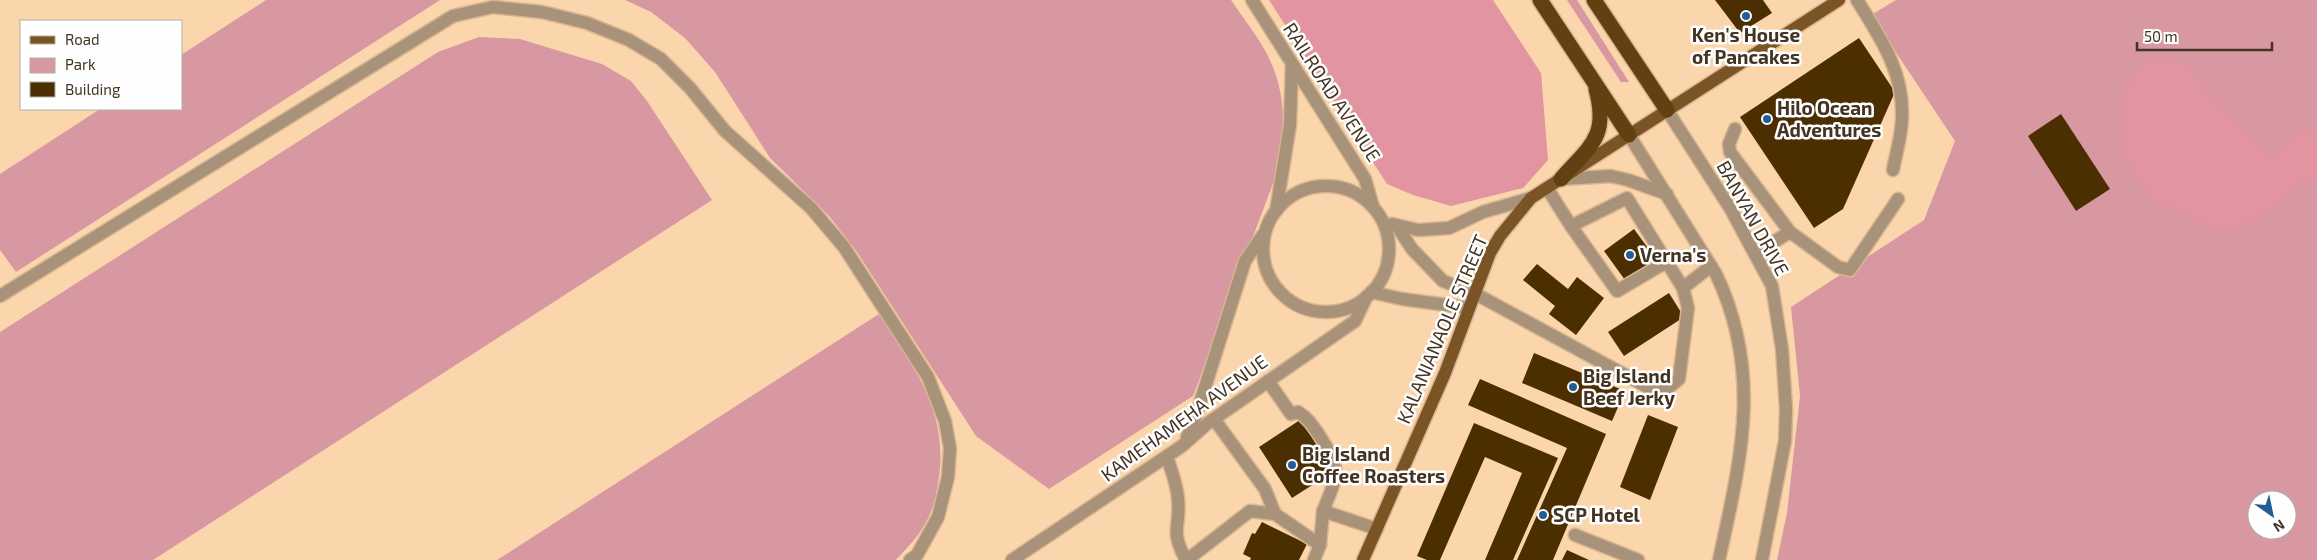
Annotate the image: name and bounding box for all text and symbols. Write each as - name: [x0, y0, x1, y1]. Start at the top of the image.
- marker: Ken's House of Pancakes: [1740, 10, 1752, 22]
- street label: RAILROAD AVENUE: [1279, 18, 1386, 165]
- legend: [20, 20, 182, 110]
- scale bar: [2137, 20, 2272, 52]
- place label: Ken's House of Pancakes: [1692, 23, 1800, 68]
- text: 50 m: [2144, 27, 2178, 45]
- text: Road: [65, 30, 100, 48]
- text: Park: [65, 55, 96, 73]
- text: Building: [65, 80, 121, 98]
- place label: Hilo Ocean Adventures: [1777, 96, 1881, 141]
- marker: Hilo Ocean Adventures: [1761, 113, 1773, 125]
- street label: BANYAN DRIVE: [1712, 156, 1794, 279]
- street label: KALANIANAOLE STREET: [1391, 231, 1492, 427]
- place label: Verna's: [1640, 243, 1706, 266]
- marker: Verna's: [1624, 249, 1636, 261]
- street label: KAMEHAMEHA AVENUE: [1096, 349, 1271, 486]
- place label: Big Island Beef Jerky: [1583, 364, 1675, 410]
- marker: Big Island Beef Jerky: [1567, 381, 1579, 393]
- place label: Big Island Coffee Roasters: [1302, 442, 1445, 487]
- marker: Big Island Coffee Roasters: [1286, 459, 1298, 471]
- north arrow: [2247, 490, 2297, 540]
- place label: SCP Hotel: [1553, 503, 1641, 526]
- marker: SCP Hotel: [1537, 509, 1549, 521]
- text: N: [2270, 516, 2288, 536]

